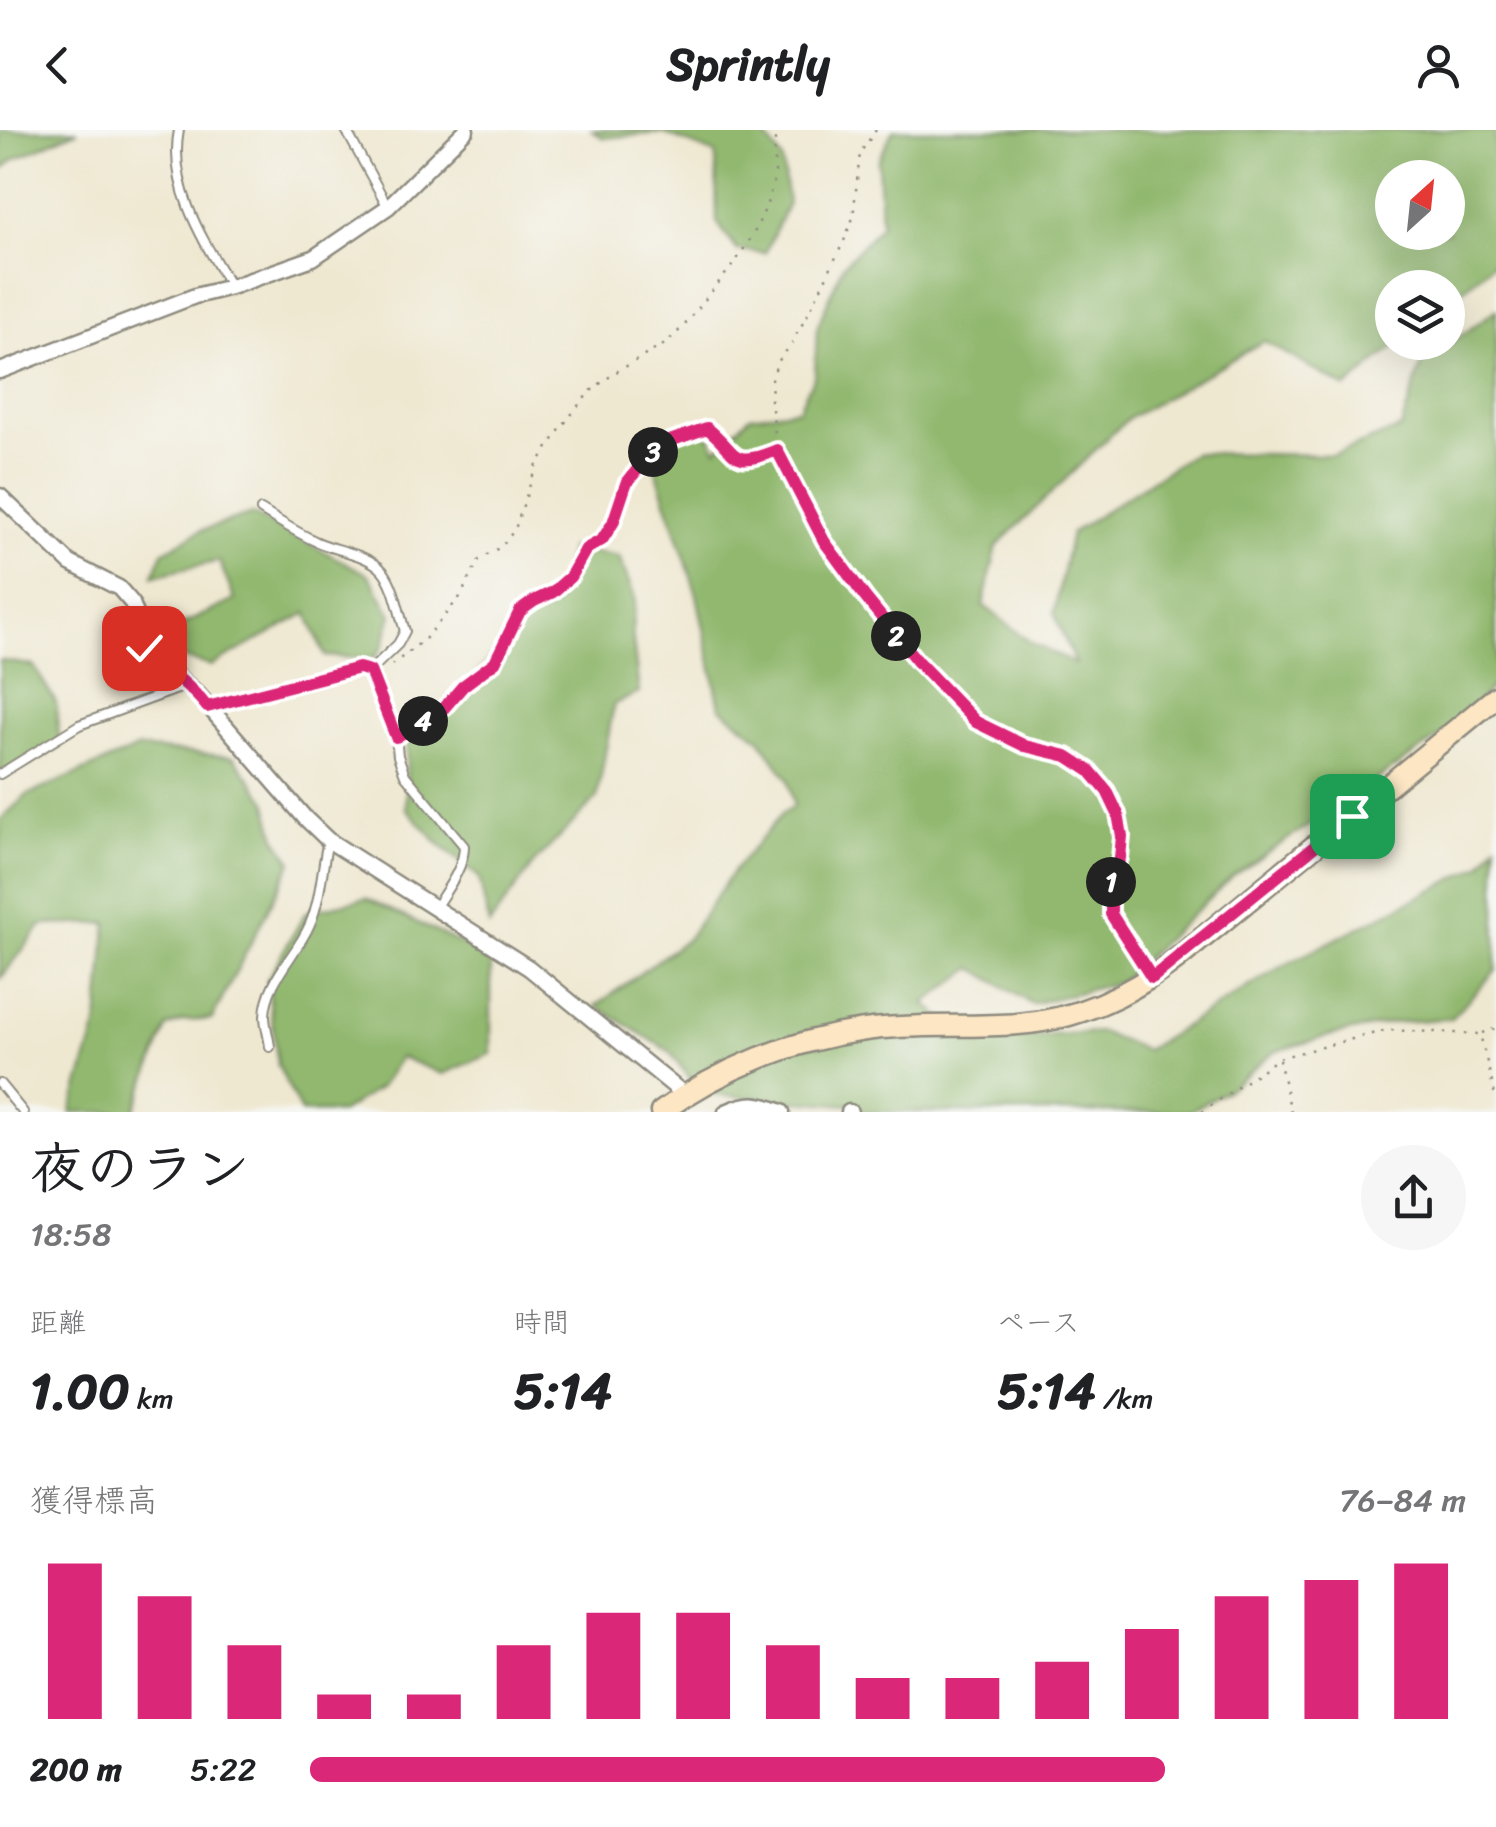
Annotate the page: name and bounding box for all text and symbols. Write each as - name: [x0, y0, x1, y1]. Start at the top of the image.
- text: Sprintly: [667, 25, 829, 105]
- icon: back: [30, 38, 85, 93]
- icon: person: [1411, 38, 1466, 93]
- north arrow: [1375, 160, 1465, 250]
- map controls: [1375, 160, 1465, 360]
- button: layers: [1375, 270, 1465, 360]
- pin: 3: [628, 427, 678, 477]
- text: 3: [645, 427, 661, 476]
- pin: [102, 606, 187, 691]
- pin: 2: [871, 611, 921, 661]
- text: 2: [888, 611, 904, 660]
- icon: check: [117, 621, 172, 676]
- pin: 4: [398, 696, 448, 746]
- text: 4: [414, 696, 432, 745]
- pin: [1310, 774, 1395, 859]
- icon: arrive: [1325, 789, 1380, 844]
- pin: 1: [1086, 857, 1136, 907]
- text: 1: [1105, 857, 1117, 906]
- text: 夜のラン: [30, 1120, 250, 1217]
- button: share: [1361, 1145, 1466, 1250]
- text: 18:58: [30, 1206, 112, 1263]
- text: 距離: [30, 1298, 86, 1347]
- text: 時間: [514, 1298, 570, 1347]
- text: ペース: [997, 1298, 1080, 1347]
- text: 1.00: [30, 1347, 130, 1436]
- text: 5:14: [514, 1347, 612, 1436]
- text: 5:14: [997, 1347, 1096, 1436]
- text: km: [130, 1374, 173, 1423]
- text: /km: [1096, 1374, 1153, 1423]
- text: 獲得標高: [30, 1472, 158, 1529]
- text: 76–84 m: [1339, 1472, 1466, 1529]
- text: 200 m: [30, 1741, 122, 1798]
- text: 5:22: [190, 1741, 256, 1798]

